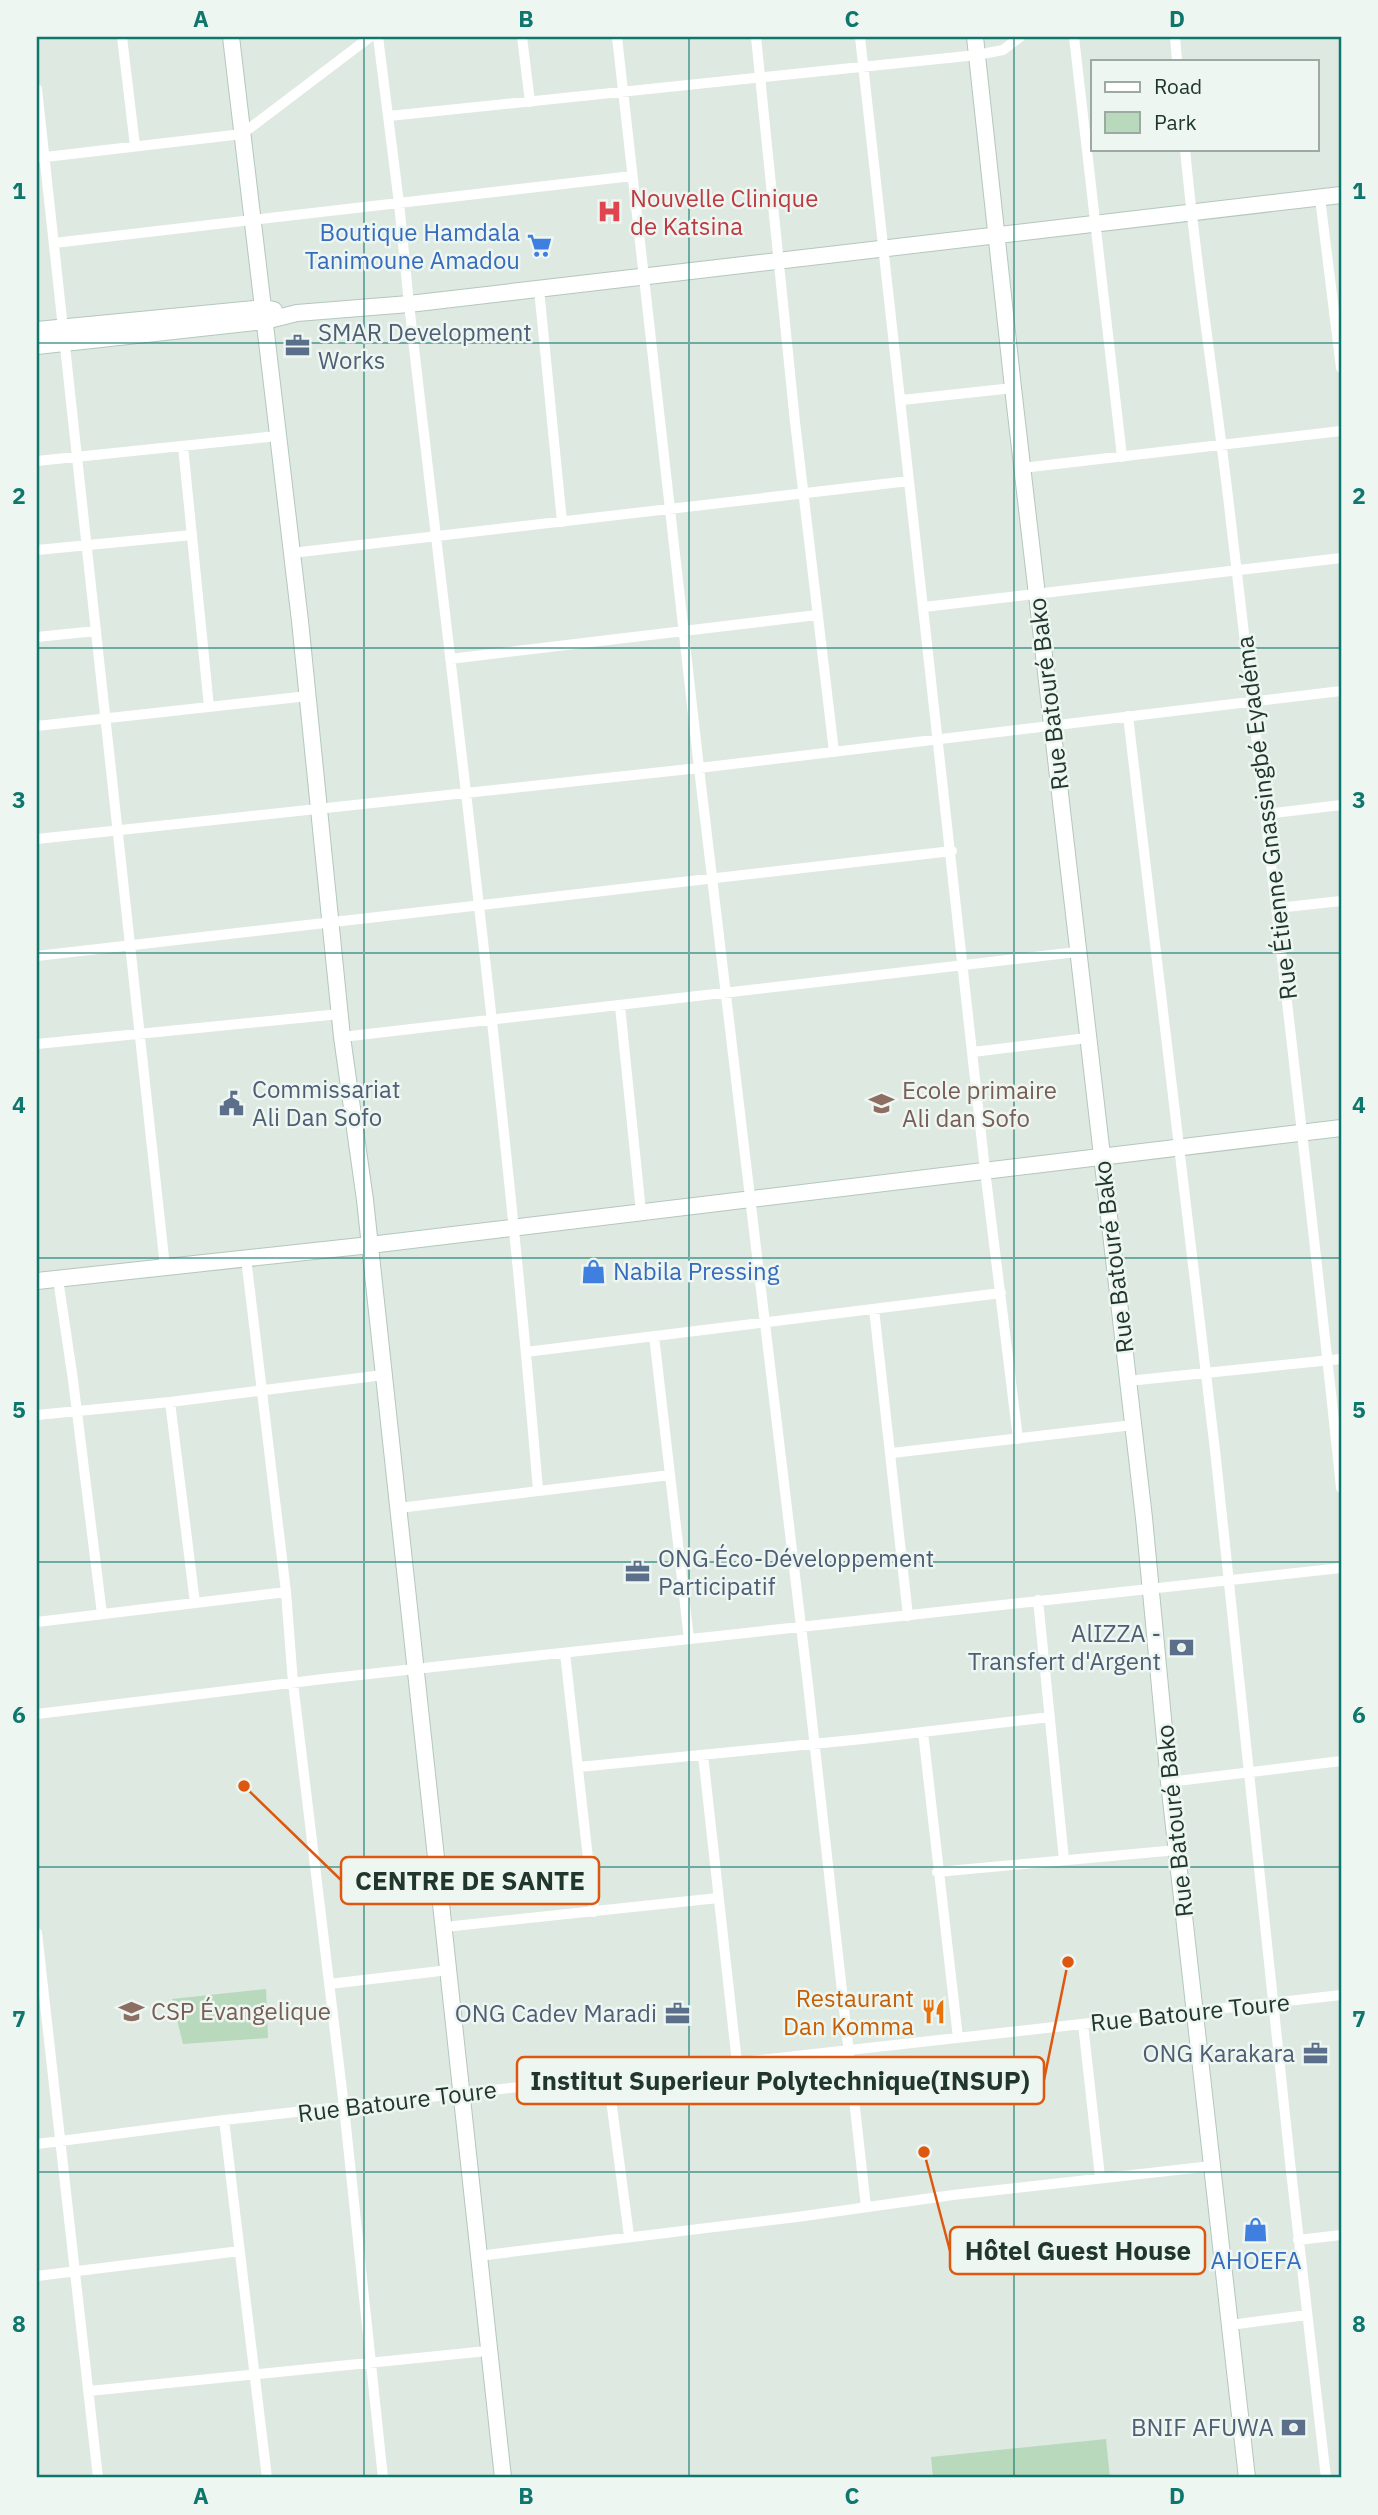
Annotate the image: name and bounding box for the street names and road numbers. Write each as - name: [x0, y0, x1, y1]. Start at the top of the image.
- street label: Rue Batouré Bako: [1020, 596, 1076, 792]
- street label: Rue Étienne Gnassingbé Eyadéma: [1228, 634, 1304, 1002]
- street label: Rue Batouré Bako: [1085, 1159, 1141, 1355]
- street label: Rue Batouré Bako: [1148, 1723, 1200, 1919]
- street label: Rue Batoure Toure: [1089, 1986, 1291, 2038]
- street label: Rue Batoure Toure: [296, 2073, 498, 2129]

